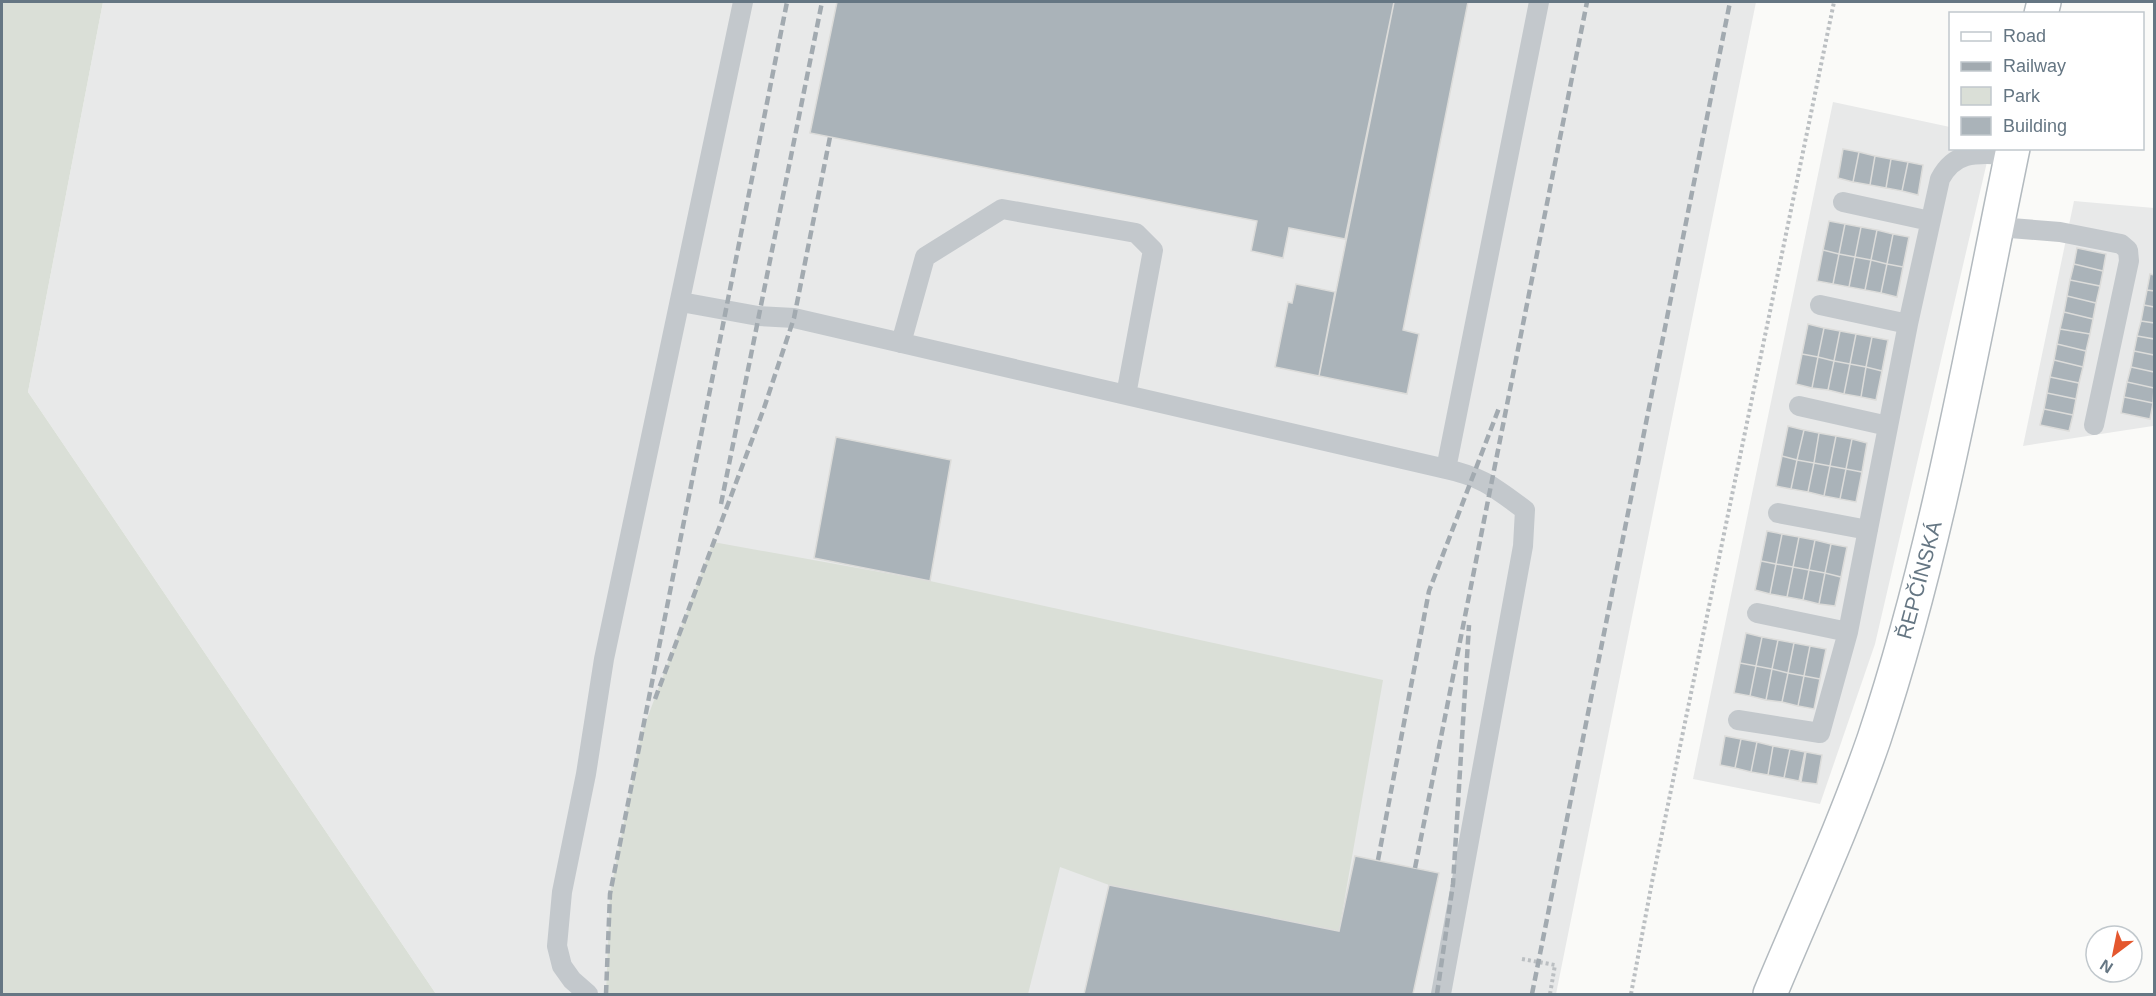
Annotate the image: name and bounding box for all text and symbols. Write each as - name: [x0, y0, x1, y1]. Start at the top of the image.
- legend: [1949, 12, 2144, 150]
- text: Road: [2003, 26, 2046, 46]
- text: Railway: [2003, 56, 2066, 76]
- text: Park: [2003, 86, 2041, 106]
- text: Building: [2003, 116, 2067, 136]
- street label: ŘEPČÍNSKÁ: [1892, 518, 1946, 642]
- north arrow: [2084, 924, 2144, 984]
- text: N: [2097, 956, 2116, 977]

